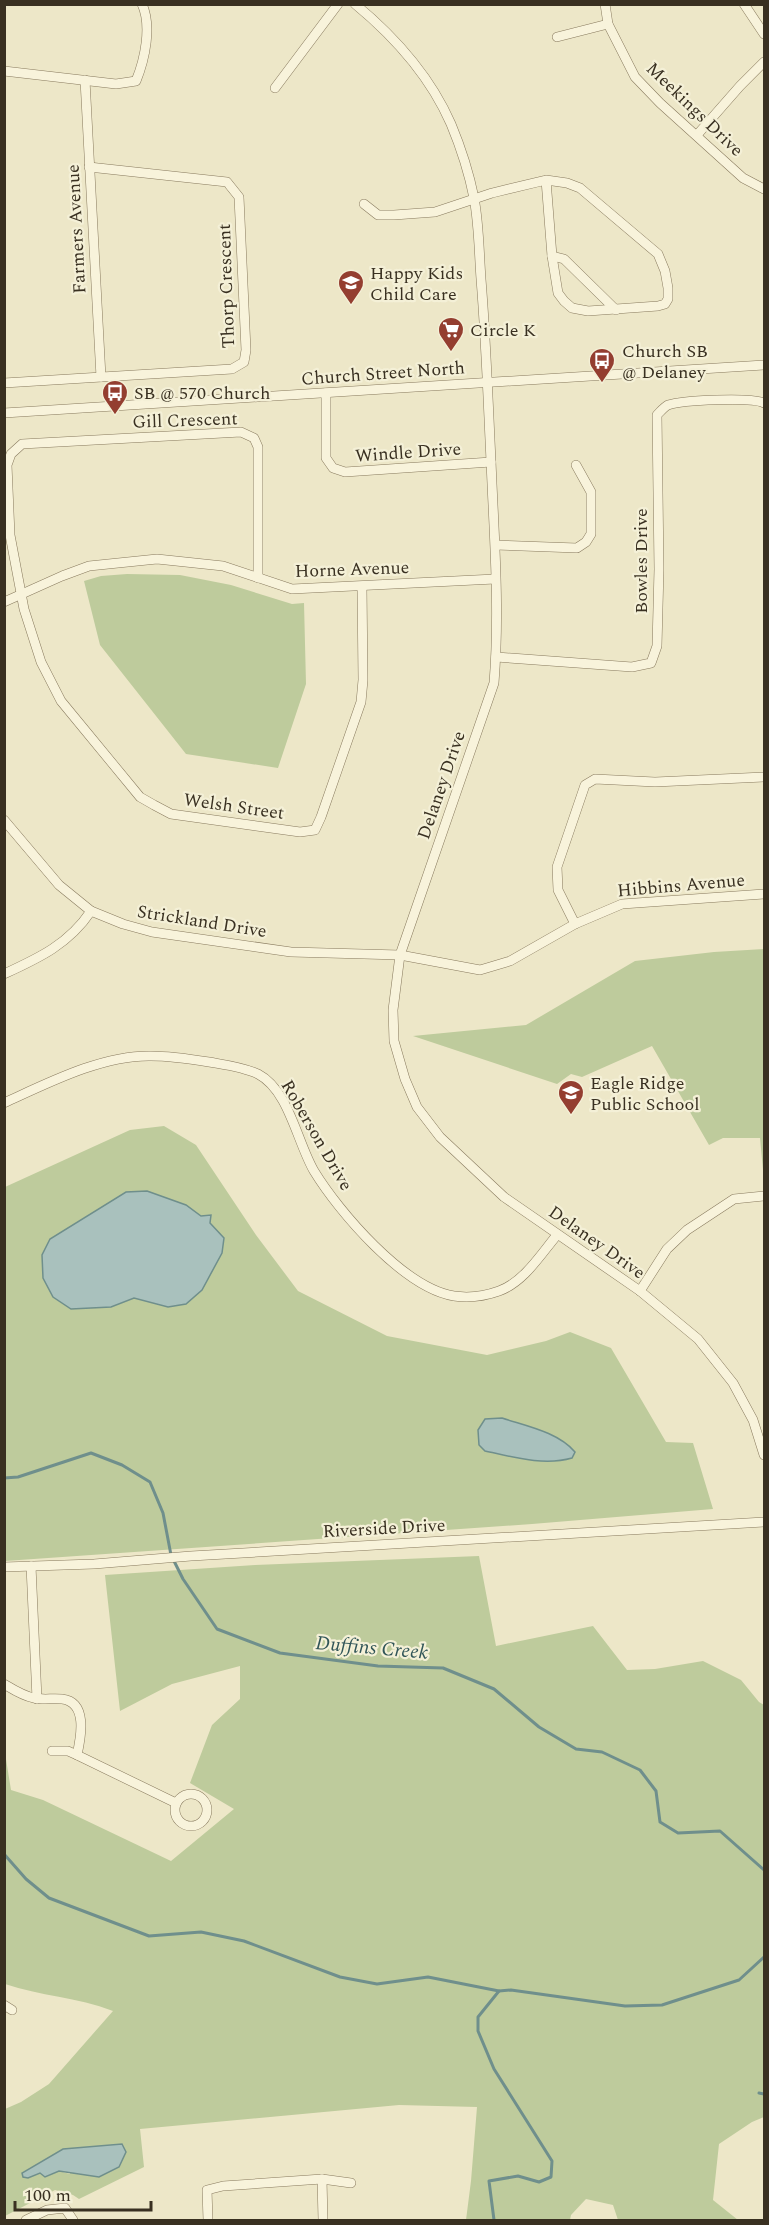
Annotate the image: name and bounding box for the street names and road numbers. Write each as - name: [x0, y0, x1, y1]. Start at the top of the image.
- street label: Meekings Drive: [640, 56, 749, 163]
- street label: Farmers Avenue: [60, 164, 93, 294]
- street label: Thorp Crescent: [211, 223, 242, 349]
- street label: Church Street North: [300, 354, 466, 393]
- street label: Gill Crescent: [132, 405, 238, 436]
- street label: Windle Drive: [354, 435, 462, 470]
- street label: Bowles Drive: [628, 508, 655, 614]
- street label: Horne Avenue: [294, 554, 410, 585]
- street label: Delaney Drive: [410, 727, 473, 843]
- street label: Welsh Street: [182, 786, 286, 827]
- street label: Hibbins Avenue: [616, 866, 746, 905]
- street label: Strickland Drive: [135, 898, 269, 945]
- street label: Roberson Drive: [274, 1075, 359, 1196]
- street label: Delaney Drive: [543, 1199, 651, 1286]
- street label: Riverside Drive: [322, 1512, 446, 1545]

